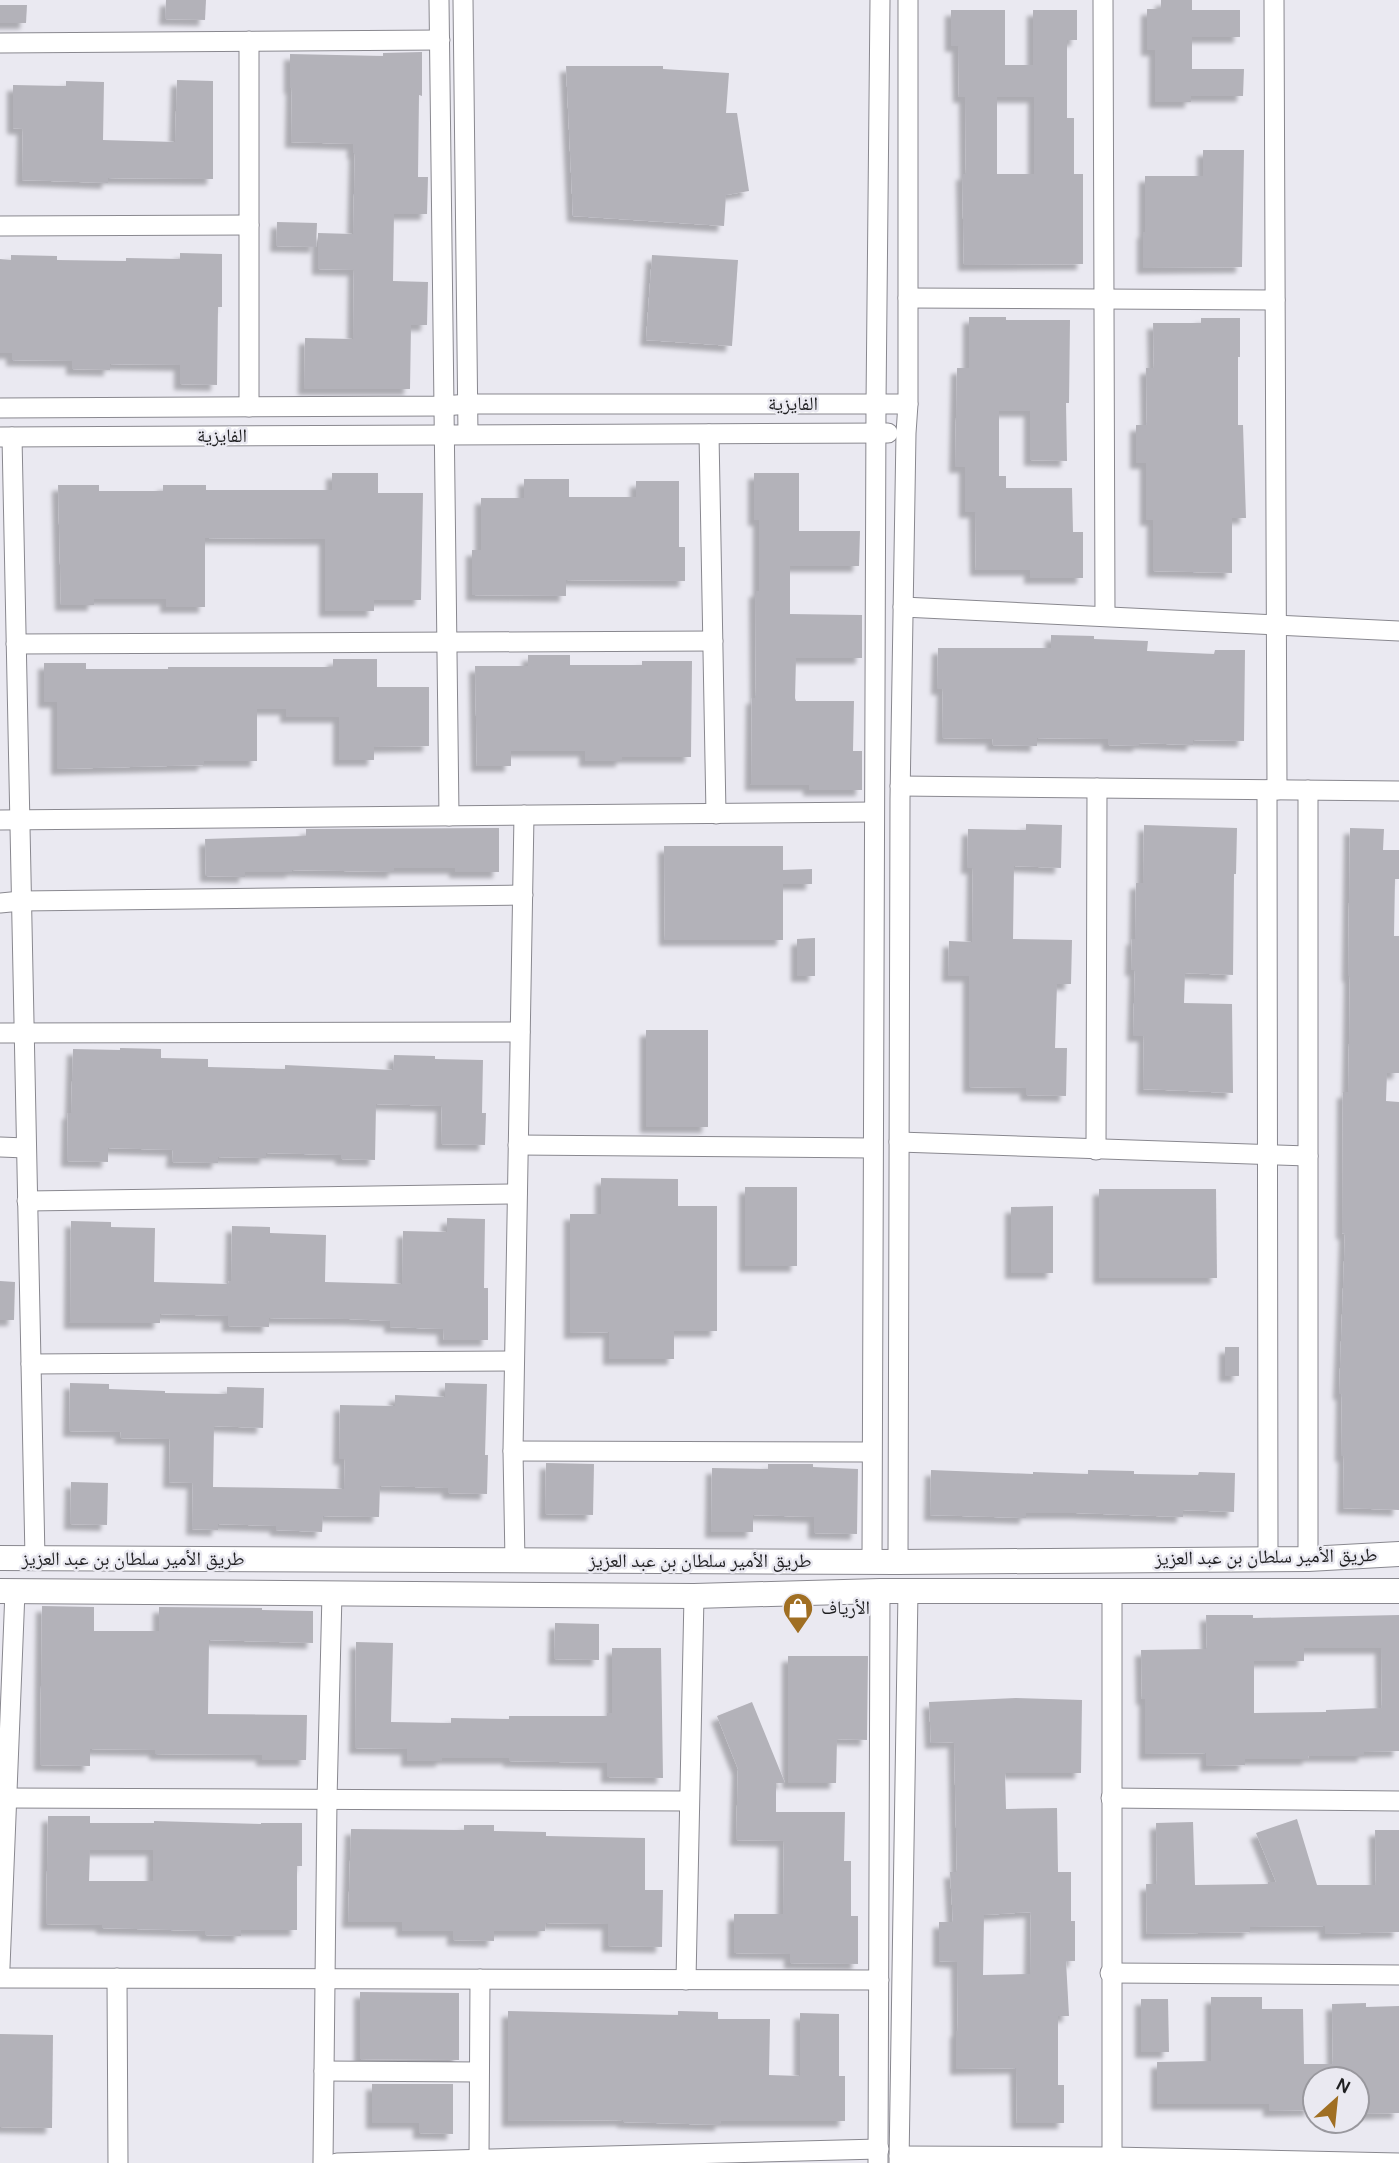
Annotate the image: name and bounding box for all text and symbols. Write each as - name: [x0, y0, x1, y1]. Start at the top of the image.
- street label: الفايزية: [768, 393, 818, 415]
- street label: الفايزية: [197, 425, 247, 447]
- street label: طريق الأمير سلطان بن عبد العزيز: [1153, 1544, 1378, 1570]
- street label: طريق الأمير سلطان بن عبد العزيز: [21, 1548, 244, 1570]
- street label: طريق الأمير سلطان بن عبد العزيز: [588, 1550, 811, 1572]
- shop icon: الأرياف: [781, 1591, 815, 1635]
- place label: الأرياف: [821, 1597, 870, 1619]
- north arrow: [1301, 2065, 1371, 2135]
- text: N: [1332, 2073, 1354, 2099]

